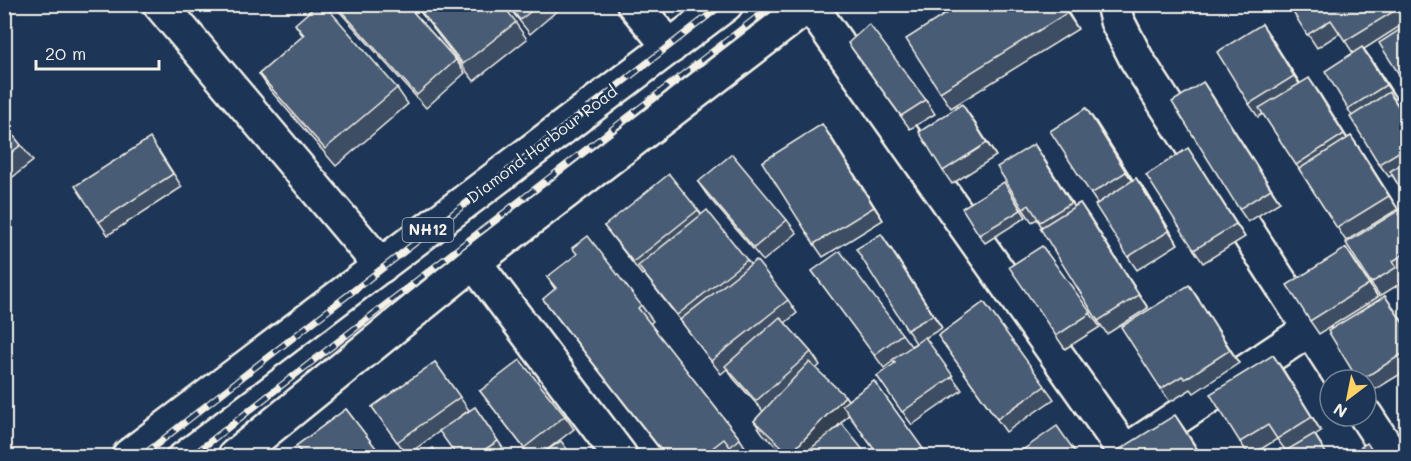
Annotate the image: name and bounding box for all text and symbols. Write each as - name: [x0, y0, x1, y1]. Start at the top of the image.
- scale bar: [36, 33, 159, 71]
- text: 20 m: [45, 41, 86, 65]
- street label: Diamond Harbour Road: [462, 80, 621, 207]
- road number: NH12: [402, 218, 454, 242]
- north arrow: [1318, 368, 1378, 428]
- text: N: [1329, 399, 1351, 423]

